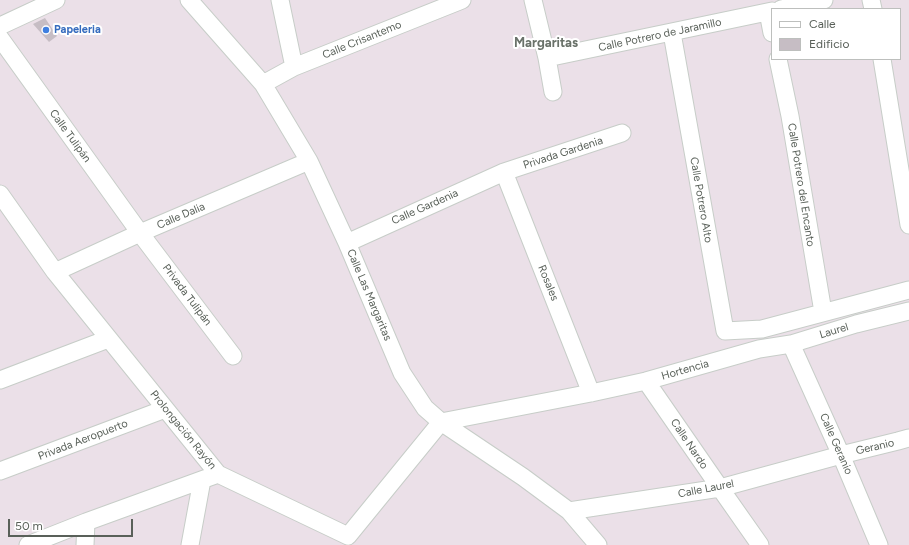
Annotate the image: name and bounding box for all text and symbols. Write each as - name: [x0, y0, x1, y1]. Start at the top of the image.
- legend: [771, 8, 901, 60]
- street label: Calle Potrero de Jaramillo: [597, 16, 723, 54]
- text: Calle: [809, 17, 836, 31]
- street label: Calle Crisantemo: [321, 18, 403, 62]
- place label: Papeleria: [54, 23, 101, 37]
- marker: Papeleria: [41, 25, 51, 35]
- district label: Margaritas: [514, 35, 578, 51]
- text: Edificio: [809, 37, 849, 51]
- street label: Calle Tulipán: [46, 107, 94, 165]
- street label: Calle Potrero del Encanto: [785, 122, 817, 248]
- street label: Privada Gardenia: [521, 134, 605, 172]
- street label: Calle Potrero Alto: [687, 156, 715, 244]
- street label: Calle Gardenia: [390, 186, 460, 228]
- street label: Calle Dalia: [155, 200, 207, 232]
- street label: Calle Las Margaritas: [344, 247, 394, 343]
- street label: Privada Tulipán: [160, 262, 214, 328]
- street label: Rosales: [535, 263, 561, 303]
- street label: Laurel: [818, 320, 850, 342]
- street label: Hortencia: [660, 357, 710, 383]
- street label: Prolongación Rayón: [147, 388, 219, 472]
- street label: Calle Geranio: [817, 411, 855, 477]
- street label: Calle Nardo: [667, 416, 711, 472]
- street label: Privada Aeropuerto: [36, 417, 130, 463]
- street label: Geranio: [855, 436, 895, 458]
- street label: Calle Laurel: [677, 477, 735, 501]
- scale bar: [10, 511, 135, 537]
- text: 50 m: [15, 519, 43, 533]

